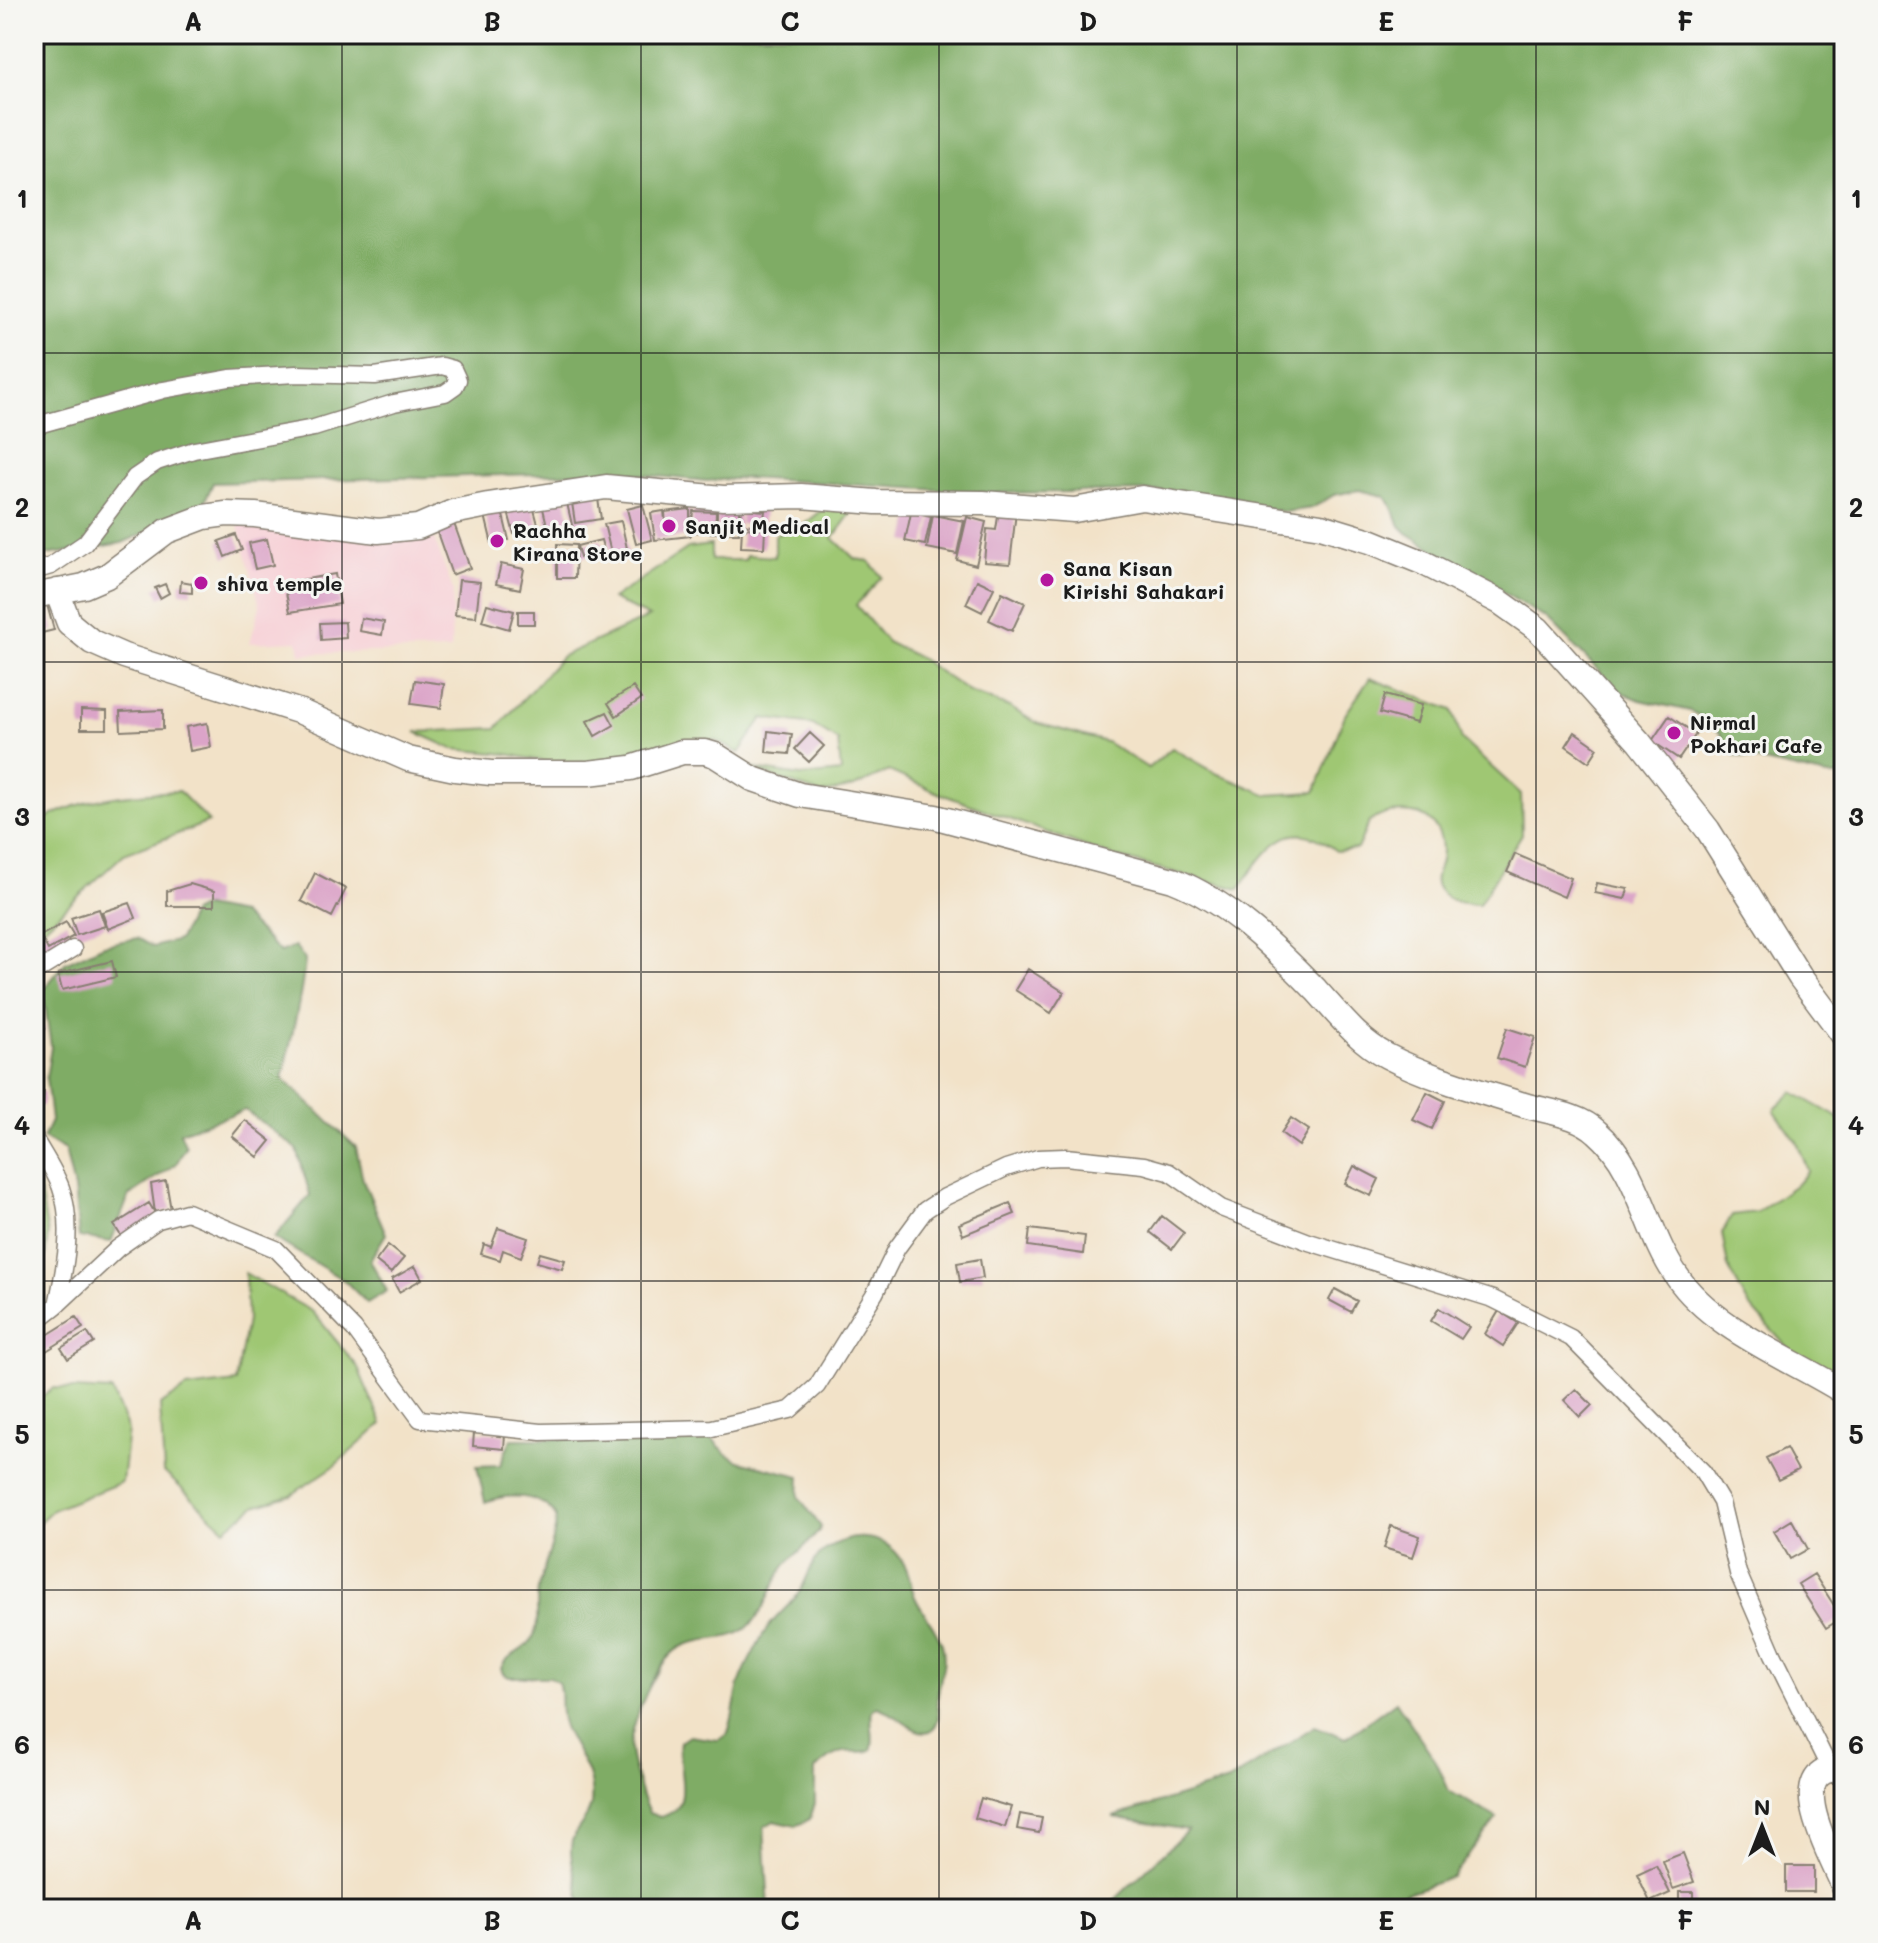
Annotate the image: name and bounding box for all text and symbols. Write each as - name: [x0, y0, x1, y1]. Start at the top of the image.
- text: A: [184, 4, 202, 38]
- text: B: [483, 4, 501, 38]
- text: C: [780, 4, 800, 38]
- text: D: [1079, 4, 1097, 38]
- text: E: [1378, 4, 1394, 38]
- text: F: [1677, 4, 1693, 38]
- text: 1: [16, 181, 28, 215]
- text: 1: [1850, 181, 1862, 215]
- text: 2: [15, 490, 29, 524]
- text: 2: [1849, 490, 1863, 524]
- place label: Sanjit Medical: [685, 513, 829, 539]
- place label: Rachha Kirana Store: [513, 517, 643, 566]
- marker: Sanjit Medical: [660, 517, 678, 535]
- marker: Rachha Kirana Store: [488, 532, 506, 550]
- place label: Sana Kisan Kirishi Sahakari: [1063, 555, 1225, 604]
- place label: shiva temple: [217, 570, 342, 596]
- marker: Sana Kisan Kirishi Sahakari: [1038, 571, 1056, 589]
- marker: shiva temple: [192, 574, 210, 592]
- place label: Nirmal Pokhari Cafe: [1690, 709, 1823, 758]
- marker: Nirmal Pokhari Cafe: [1665, 724, 1683, 742]
- text: 3: [14, 799, 30, 833]
- text: 3: [1848, 799, 1864, 833]
- text: 4: [14, 1108, 30, 1142]
- text: 4: [1848, 1108, 1864, 1142]
- text: 5: [14, 1417, 30, 1451]
- text: 5: [1848, 1417, 1864, 1451]
- text: 6: [14, 1727, 30, 1761]
- text: 6: [1848, 1727, 1864, 1761]
- north arrow: [1722, 1787, 1802, 1867]
- text: N: [1754, 1792, 1770, 1821]
- text: A: [184, 1903, 202, 1937]
- text: B: [483, 1903, 501, 1937]
- text: C: [780, 1903, 800, 1937]
- text: D: [1079, 1903, 1097, 1937]
- text: E: [1378, 1903, 1394, 1937]
- text: F: [1677, 1903, 1693, 1937]

